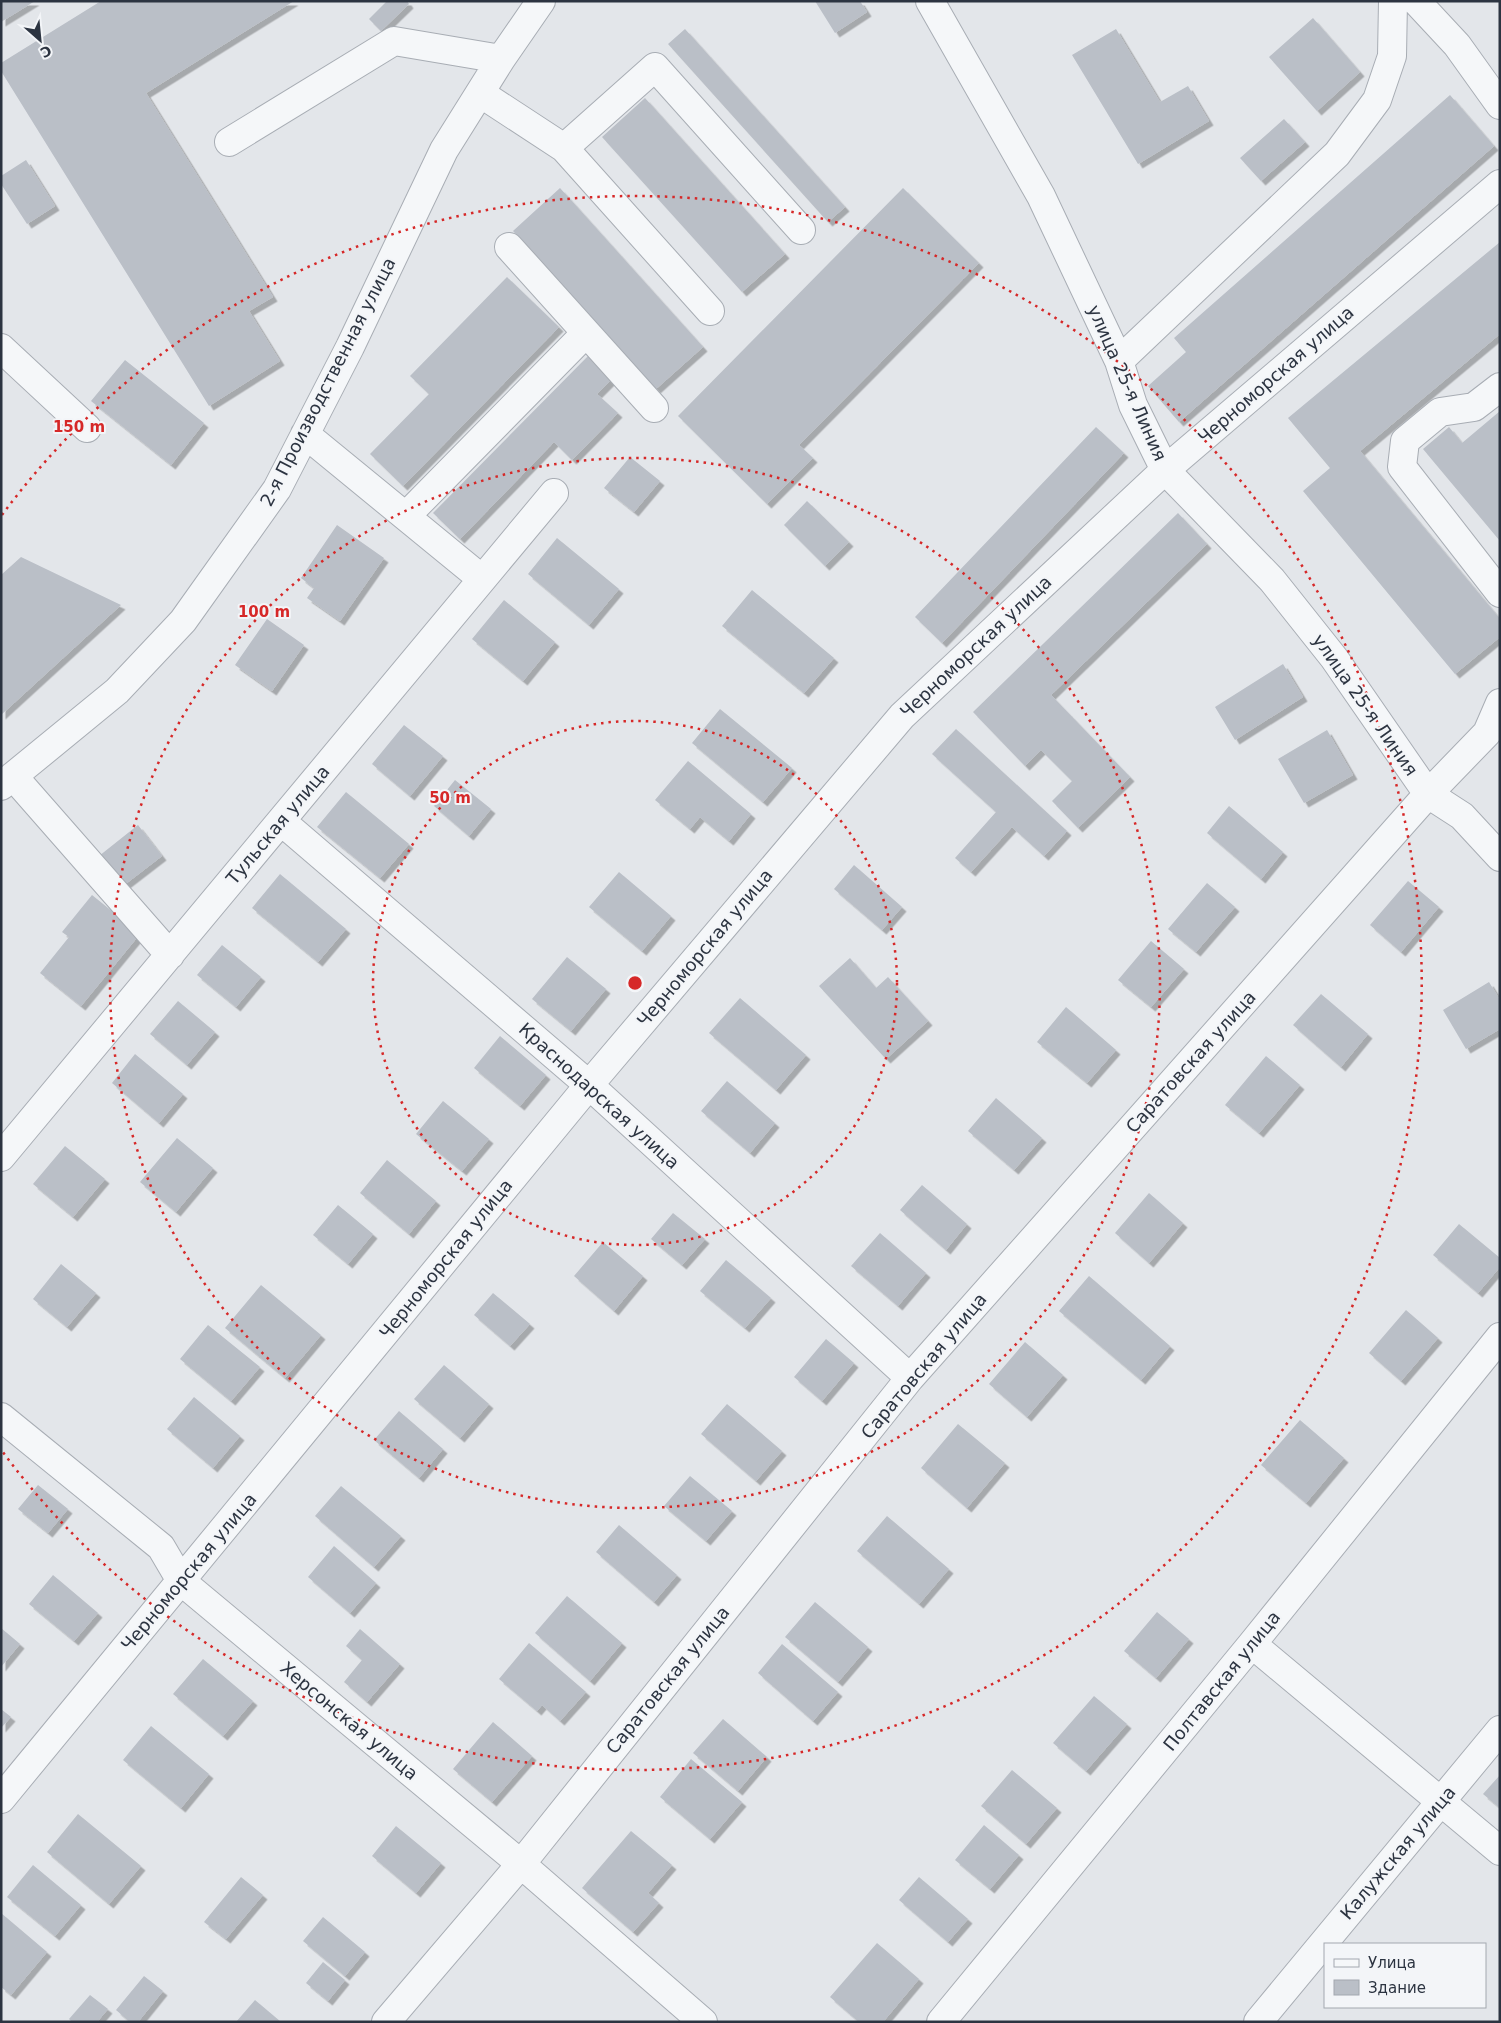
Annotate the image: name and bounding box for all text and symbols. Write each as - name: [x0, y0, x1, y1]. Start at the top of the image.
- north arrow: [15, 15, 65, 65]
- text: С: [38, 42, 54, 61]
- street label: 2-я Производственная улица: [256, 254, 400, 510]
- street label: Черноморская улица: [1194, 301, 1358, 448]
- street label: улица 25-я Линия: [1084, 302, 1171, 464]
- text: 150 m: [53, 418, 105, 436]
- street label: Черноморская улица: [896, 571, 1056, 722]
- text: 100 m: [238, 603, 290, 621]
- street label: улица 25-я Линия: [1309, 630, 1422, 780]
- street label: Тульская улица: [221, 761, 334, 889]
- text: 50 m: [429, 789, 471, 807]
- street label: Черноморская улица: [633, 865, 777, 1031]
- centre of rings: [626, 974, 644, 992]
- street label: Саратовская улица: [1121, 986, 1260, 1137]
- street label: Краснодарская улица: [515, 1018, 684, 1173]
- street label: Черноморская улица: [375, 1175, 516, 1343]
- street label: Саратовская улица: [857, 1289, 991, 1443]
- street label: Черноморская улица: [117, 1489, 261, 1655]
- street label: Саратовская улица: [602, 1602, 734, 1758]
- street label: Полтавская улица: [1159, 1607, 1284, 1755]
- street label: Херсонская улица: [276, 1657, 422, 1784]
- street label: Калужская улица: [1336, 1782, 1460, 1924]
- legend: [1324, 1943, 1486, 2008]
- text: Улица: [1368, 1954, 1416, 1972]
- text: Здание: [1368, 1979, 1426, 1997]

